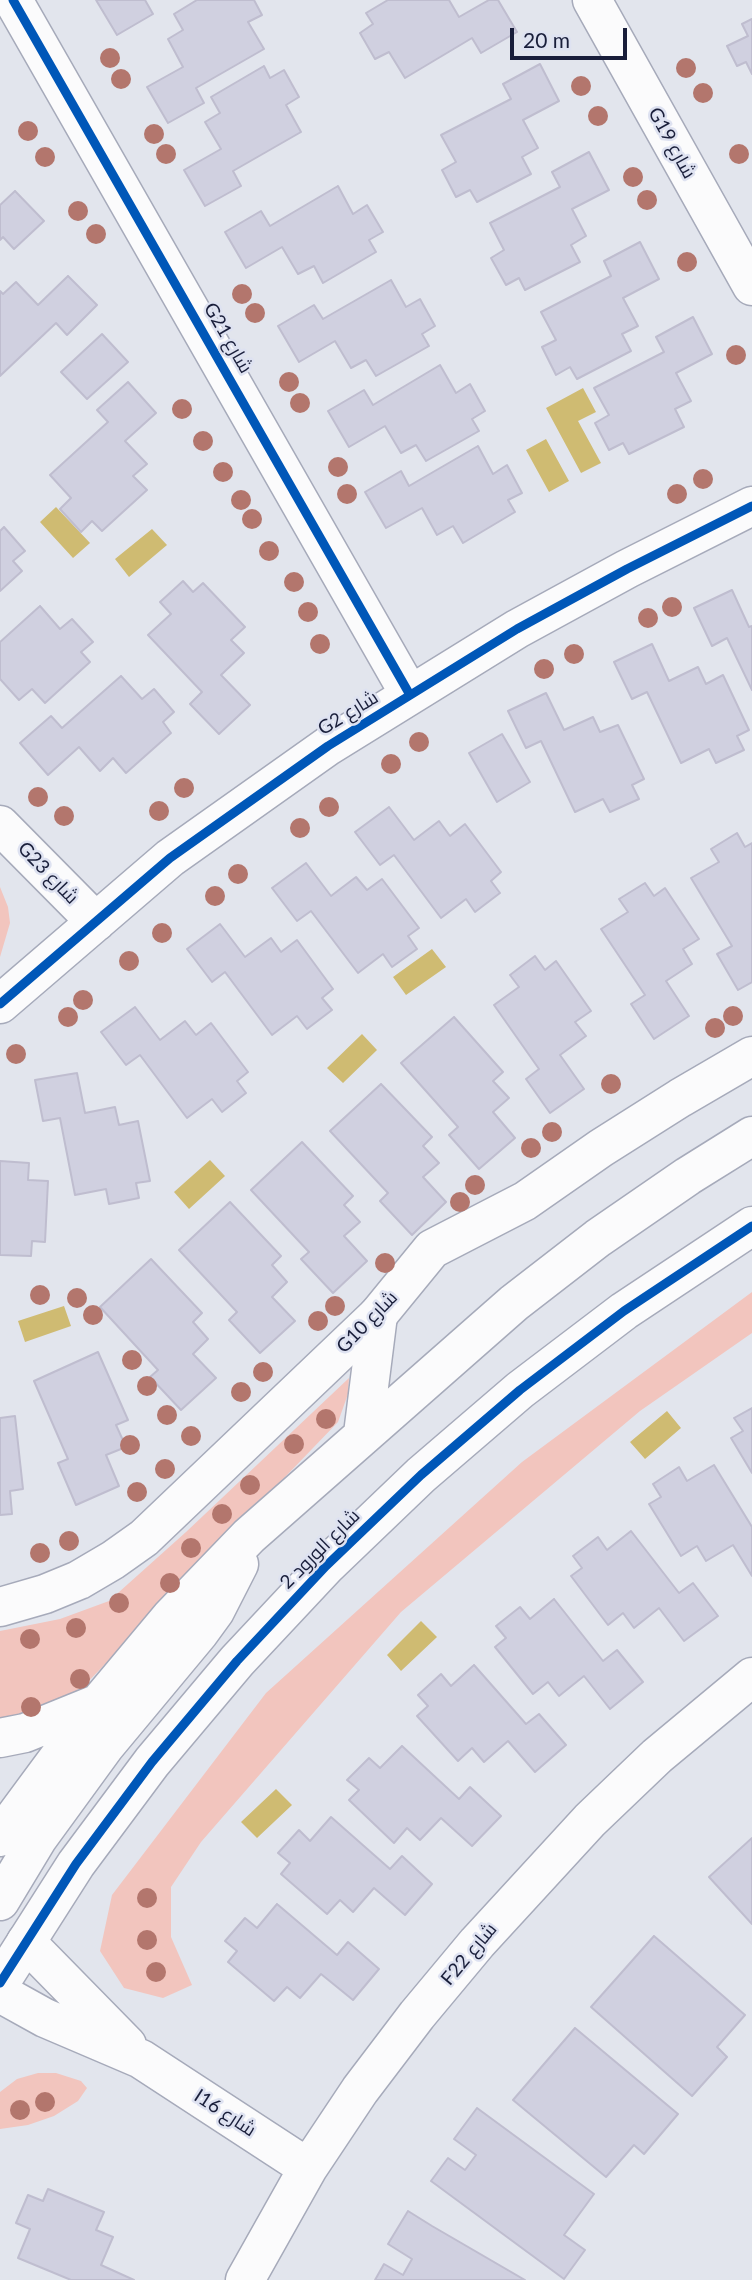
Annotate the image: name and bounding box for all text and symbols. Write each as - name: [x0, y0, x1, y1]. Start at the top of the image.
- scale bar: [514, 14, 631, 58]
- text: 20 m: [523, 27, 570, 52]
- street label: G19 شارع: [643, 104, 701, 182]
- street label: G21 شارع: [199, 299, 257, 377]
- street label: G2 شارع: [314, 686, 382, 740]
- street label: G23 شارع: [13, 837, 83, 909]
- street label: G10 شارع: [332, 1286, 402, 1358]
- street label: شارع الورود 2: [275, 1504, 365, 1594]
- street label: F22 شارع: [436, 1918, 502, 1990]
- street label: I16 شارع: [190, 2085, 260, 2141]

